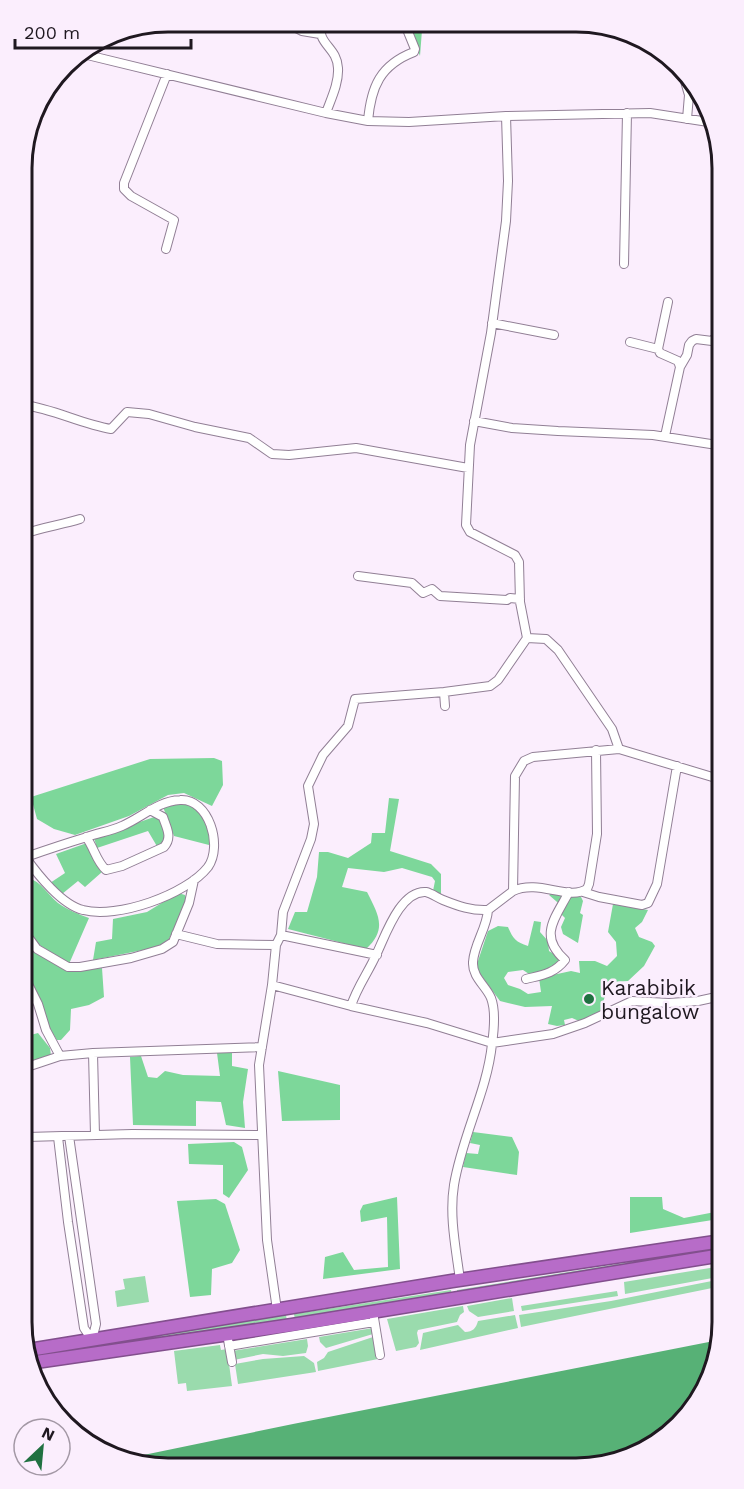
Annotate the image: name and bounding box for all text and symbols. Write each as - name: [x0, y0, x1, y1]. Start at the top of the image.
- scale bar: [15, 12, 190, 50]
- text: 200 m: [24, 22, 80, 43]
- place label: Karabibik bungalow: [601, 975, 699, 1024]
- marker: Karabibik bungalow: [582, 992, 596, 1006]
- north arrow: [12, 1417, 72, 1477]
- text: N: [39, 1423, 58, 1445]

